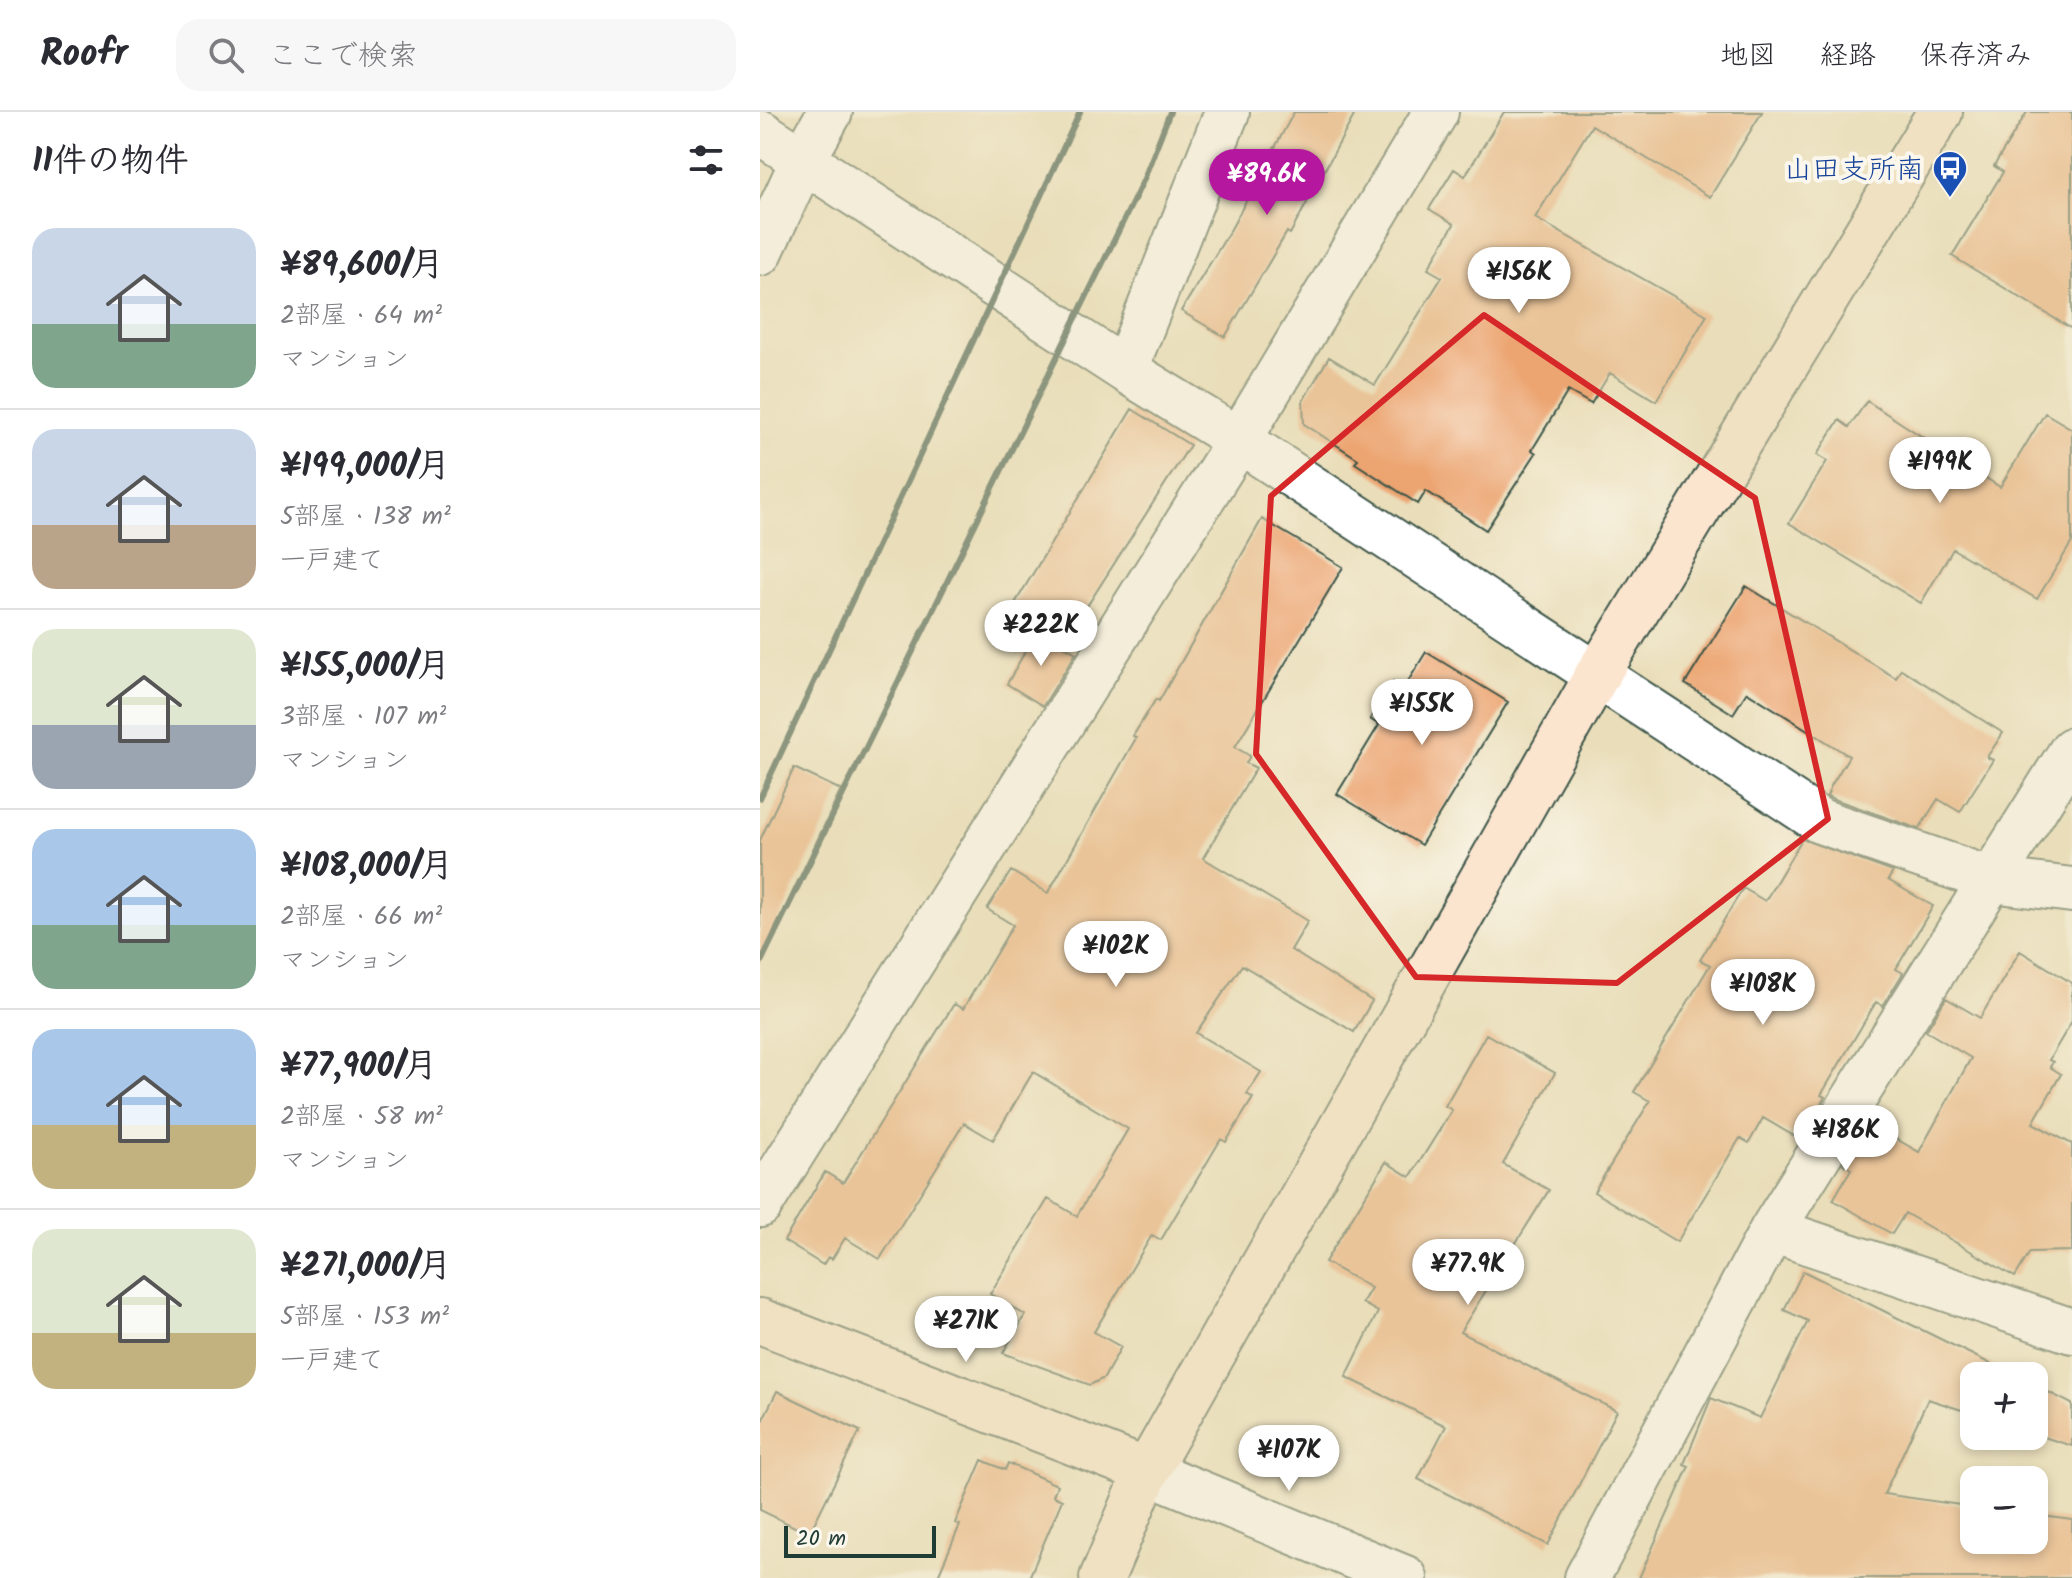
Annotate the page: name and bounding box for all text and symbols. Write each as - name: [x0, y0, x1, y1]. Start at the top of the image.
- search box: [176, 19, 736, 91]
- text: Roofr: [40, 25, 128, 85]
- icon: search: [204, 33, 248, 77]
- text: ここで検索: [268, 33, 418, 81]
- text: 地図: [1720, 34, 1776, 79]
- text: 経路: [1820, 34, 1876, 79]
- text: 保存済み: [1920, 34, 2032, 79]
- text: 11件の物件: [32, 135, 189, 189]
- icon: filters: [684, 138, 728, 182]
- place label: 山田支所南: [1784, 148, 1924, 193]
- pin: ¥89.6K: [1202, 149, 1332, 217]
- bus stop icon: 山田支所南: [1931, 149, 1969, 199]
- text: ¥89.6K: [1227, 154, 1307, 196]
- text: ¥89,600/月: [280, 239, 444, 293]
- pin: ¥156K: [1463, 247, 1575, 315]
- text: ¥156K: [1486, 252, 1552, 294]
- icon: home: [96, 260, 192, 356]
- text: 2部屋 · 64 m²: [280, 295, 442, 337]
- text: マンション: [280, 339, 409, 381]
- pin: ¥199K: [1884, 437, 1996, 505]
- text: ¥199,000/月: [280, 440, 450, 494]
- text: ¥199K: [1907, 442, 1973, 484]
- icon: home: [96, 461, 192, 557]
- text: 5部屋 · 138 m²: [280, 496, 451, 538]
- text: 一戸建て: [280, 540, 384, 582]
- pin: ¥222K: [985, 600, 1097, 668]
- text: ¥222K: [1002, 605, 1080, 647]
- text: ¥155,000/月: [280, 640, 450, 694]
- icon: home: [96, 661, 192, 757]
- pin: ¥155K: [1366, 679, 1478, 747]
- text: ¥155K: [1389, 684, 1455, 726]
- text: 3部屋 · 107 m²: [280, 696, 446, 738]
- text: マンション: [280, 740, 409, 782]
- text: ¥108,000/月: [280, 840, 454, 894]
- icon: home: [96, 861, 192, 957]
- text: 2部屋 · 66 m²: [280, 896, 442, 938]
- pin: ¥102K: [1060, 921, 1172, 989]
- text: ¥102K: [1082, 926, 1150, 968]
- text: マンション: [280, 940, 409, 982]
- pin: ¥108K: [1707, 959, 1819, 1027]
- text: ¥108K: [1729, 964, 1797, 1006]
- text: ¥77,900/月: [280, 1040, 438, 1094]
- icon: home: [96, 1061, 192, 1157]
- text: 2部屋 · 58 m²: [280, 1096, 443, 1138]
- pin: ¥186K: [1790, 1105, 1902, 1173]
- text: ¥186K: [1812, 1110, 1880, 1152]
- text: マンション: [280, 1140, 409, 1182]
- pin: ¥77.9K: [1403, 1239, 1533, 1307]
- text: ¥271,000/月: [280, 1240, 452, 1294]
- text: ¥77.9K: [1430, 1244, 1506, 1286]
- icon: home: [96, 1261, 192, 1357]
- text: 5部屋 · 153 m²: [280, 1296, 449, 1338]
- pin: ¥271K: [910, 1296, 1022, 1364]
- text: ¥271K: [933, 1301, 999, 1343]
- text: 一戸建て: [280, 1340, 384, 1382]
- map controls: [1960, 1362, 2048, 1554]
- button: +: [1960, 1362, 2048, 1450]
- pin: ¥107K: [1233, 1425, 1345, 1493]
- text: ¥107K: [1256, 1430, 1322, 1472]
- button: −: [1960, 1466, 2048, 1554]
- scale bar: [784, 1522, 936, 1558]
- text: 20 m: [796, 1522, 846, 1557]

